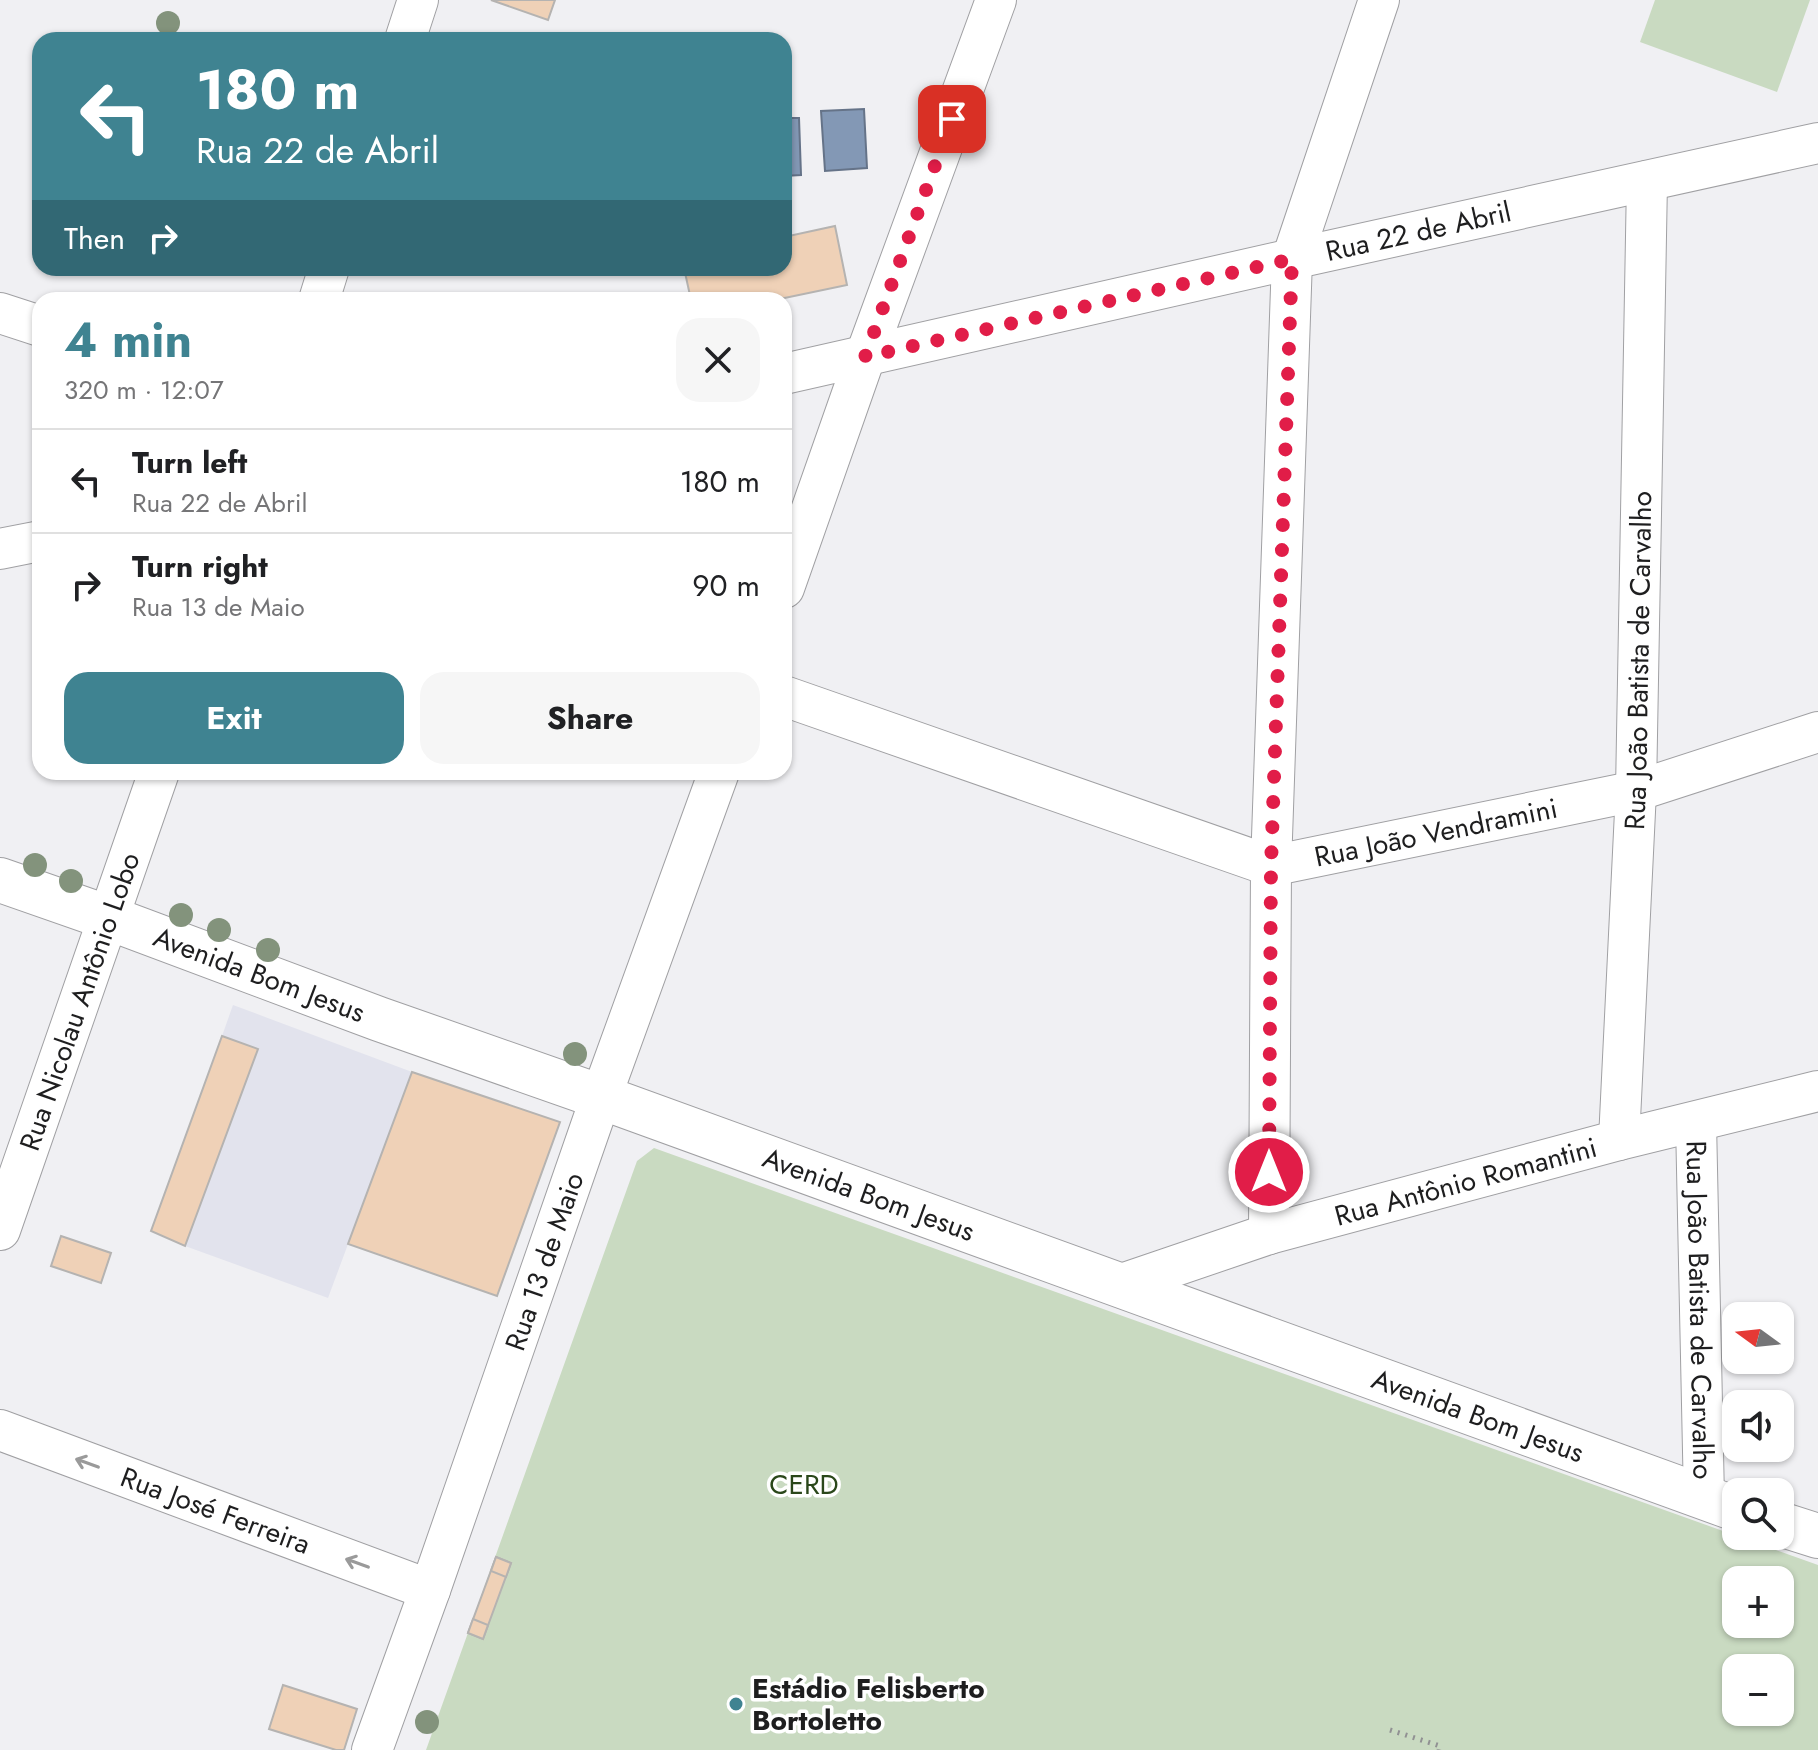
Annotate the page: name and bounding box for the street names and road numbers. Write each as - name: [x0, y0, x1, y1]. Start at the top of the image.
- street label: Rua 22 de Abril: [1321, 191, 1515, 272]
- street label: Rua João Batista de Carvalho: [1614, 491, 1662, 831]
- street label: Rua João Vendramini: [1311, 788, 1561, 878]
- street label: Rua Nicolau Antônio Lobo: [9, 847, 151, 1156]
- street label: Avenida Bom Jesus: [148, 916, 371, 1033]
- street label: Rua Antônio Romantini: [1330, 1127, 1602, 1237]
- street label: Avenida Bom Jesus: [757, 1137, 980, 1252]
- street label: Rua João Batista de Carvalho: [1675, 1140, 1724, 1480]
- street label: Rua 13 de Maio: [495, 1167, 594, 1356]
- street label: Avenida Bom Jesus: [1366, 1359, 1590, 1473]
- street label: Rua José Ferreira: [115, 1457, 316, 1565]

